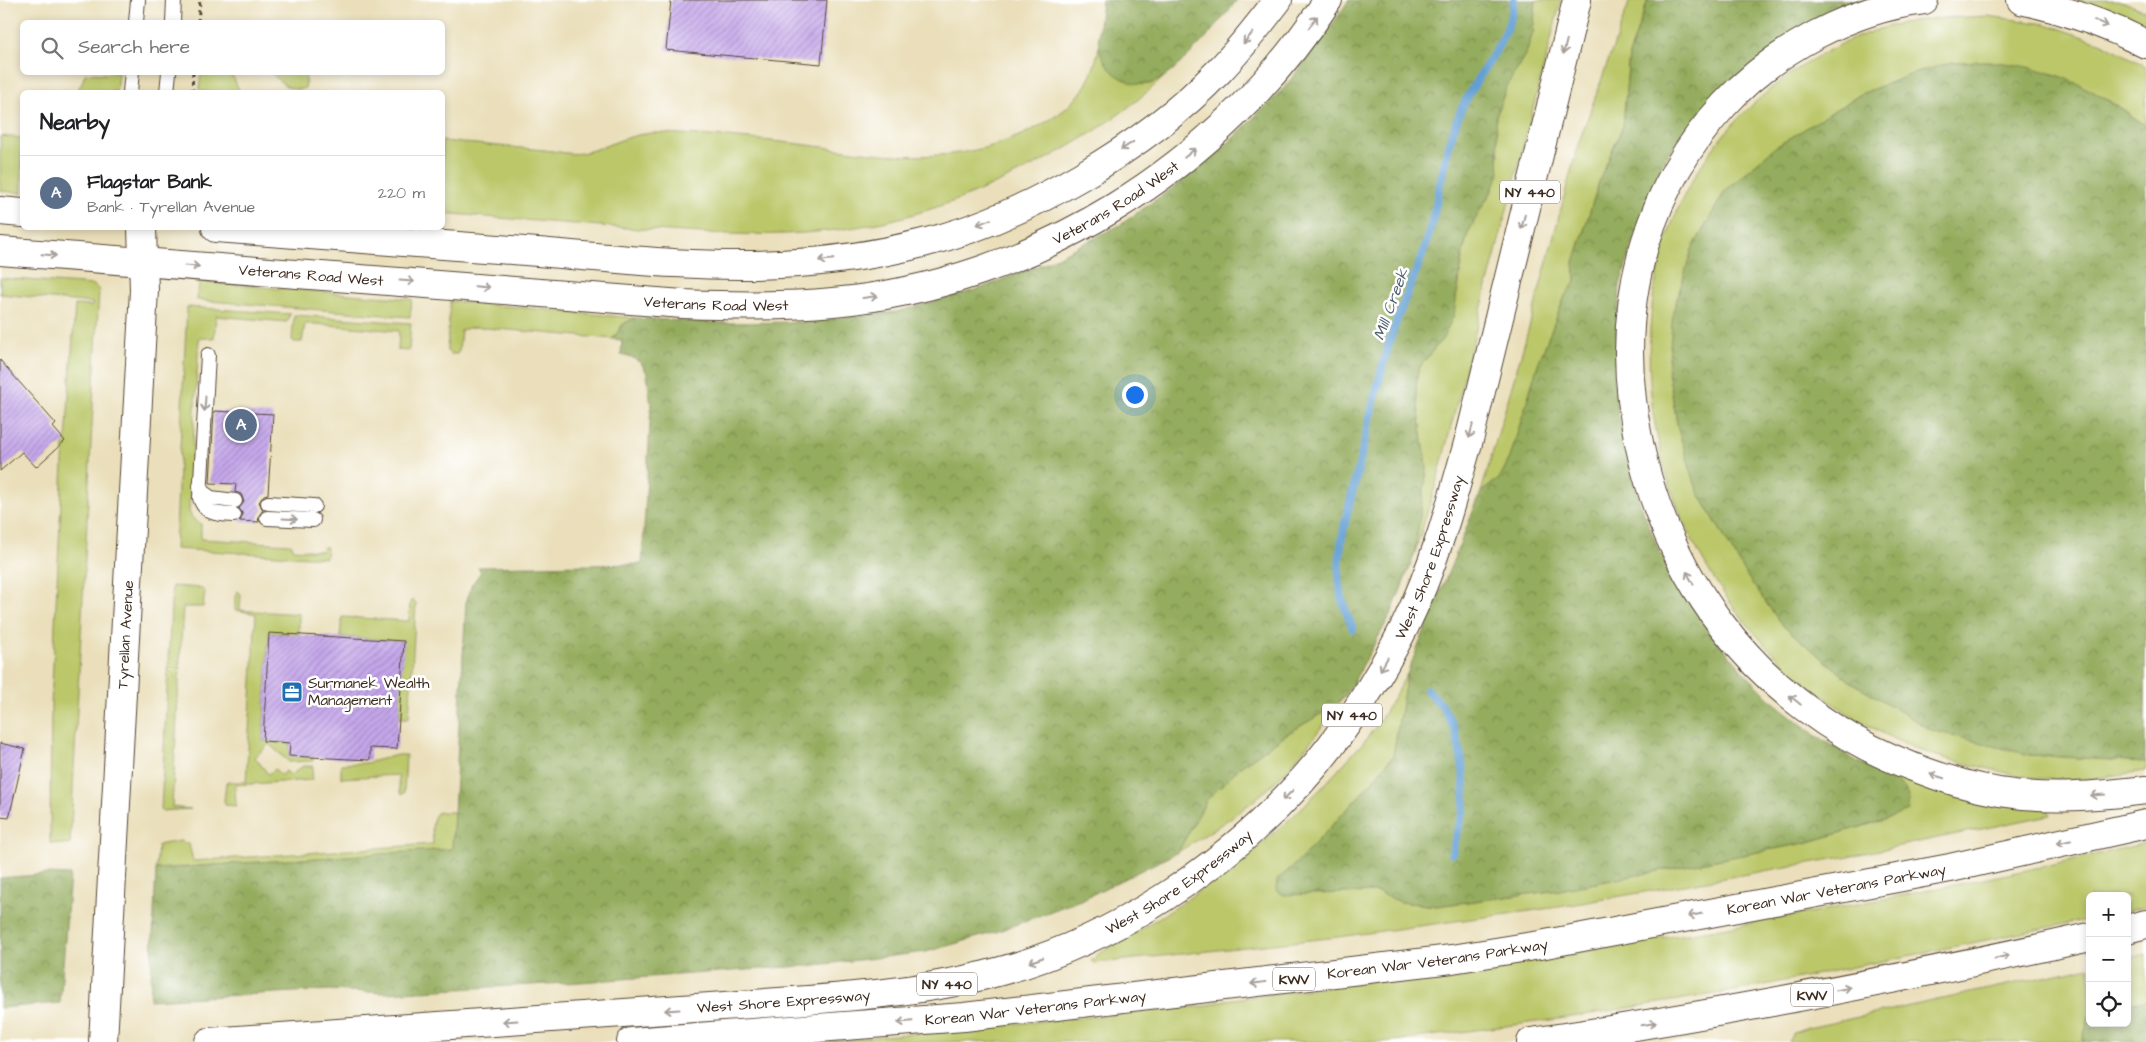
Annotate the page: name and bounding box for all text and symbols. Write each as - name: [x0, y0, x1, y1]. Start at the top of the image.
- one-way arrow: [1308, 15, 1318, 29]
- one-way arrow: [2093, 18, 2108, 28]
- search box: [20, 20, 445, 75]
- one-way arrow: [1242, 32, 1253, 45]
- icon: search: [38, 34, 66, 62]
- text: Search here: [78, 34, 190, 61]
- one-way arrow: [1560, 39, 1569, 55]
- text: Nearby: [40, 108, 110, 137]
- one-way arrow: [1120, 141, 1134, 152]
- one-way arrow: [1183, 147, 1196, 158]
- street label: Veterans Road West: [1049, 156, 1183, 250]
- text: Flagstar Bank: [87, 169, 212, 196]
- road number: NY 440: [1500, 180, 1560, 203]
- text: A: [51, 182, 61, 204]
- text: 220 m: [378, 182, 425, 204]
- text: Bank · Tyrellan Avenue: [87, 196, 255, 218]
- one-way arrow: [1517, 214, 1527, 230]
- one-way arrow: [977, 218, 992, 228]
- one-way arrow: [40, 250, 56, 260]
- one-way arrow: [819, 255, 835, 265]
- street label: Veterans Road West: [238, 260, 384, 292]
- one-way arrow: [184, 261, 200, 270]
- water label: Mill Creek: [1368, 265, 1414, 343]
- one-way arrow: [399, 277, 415, 286]
- one-way arrow: [473, 283, 489, 292]
- street label: Veterans Road West: [643, 291, 789, 317]
- one-way arrow: [862, 292, 878, 302]
- your location: [1122, 382, 1148, 408]
- one-way arrow: [200, 395, 209, 411]
- pin: A: [225, 406, 257, 444]
- one-way arrow: [1466, 422, 1475, 438]
- street label: West Shore Expressway: [1390, 473, 1470, 643]
- one-way arrow: [282, 515, 298, 524]
- one-way arrow: [1684, 571, 1694, 585]
- street label: Tyrellan Avenue: [112, 580, 139, 689]
- one-way arrow: [1378, 656, 1388, 670]
- place label: Surmanek Wealth Management: [308, 673, 430, 712]
- office icon: Surmanek Wealth Management: [280, 680, 304, 704]
- one-way arrow: [1789, 694, 1802, 705]
- road number: NY 440: [1322, 704, 1382, 726]
- one-way arrow: [1930, 770, 1946, 780]
- one-way arrow: [1282, 789, 1294, 801]
- one-way arrow: [2090, 791, 2106, 800]
- street label: West Shore Expressway: [1102, 825, 1257, 940]
- one-way arrow: [2057, 838, 2073, 847]
- street label: Korean War Veterans Parkway: [1725, 859, 1948, 921]
- map controls: [2086, 892, 2131, 1027]
- button: +: [2086, 892, 2131, 937]
- one-way arrow: [1688, 911, 1704, 921]
- street label: Korean War Veterans Parkway: [1326, 934, 1550, 985]
- button: −: [2086, 937, 2131, 982]
- one-way arrow: [1994, 952, 2010, 961]
- one-way arrow: [1028, 956, 1044, 965]
- road number: KWV: [1273, 968, 1315, 991]
- road number: NY 440: [917, 972, 977, 996]
- one-way arrow: [1251, 978, 1267, 988]
- button: locate: [2086, 982, 2131, 1027]
- road number: KWV: [1791, 984, 1833, 1006]
- one-way arrow: [1835, 984, 1851, 993]
- street label: West Shore Expressway: [696, 985, 871, 1019]
- street label: Korean War Veterans Parkway: [924, 985, 1147, 1031]
- one-way arrow: [664, 1005, 680, 1014]
- one-way arrow: [502, 1016, 518, 1025]
- one-way arrow: [898, 1017, 914, 1027]
- one-way arrow: [1640, 1019, 1656, 1029]

